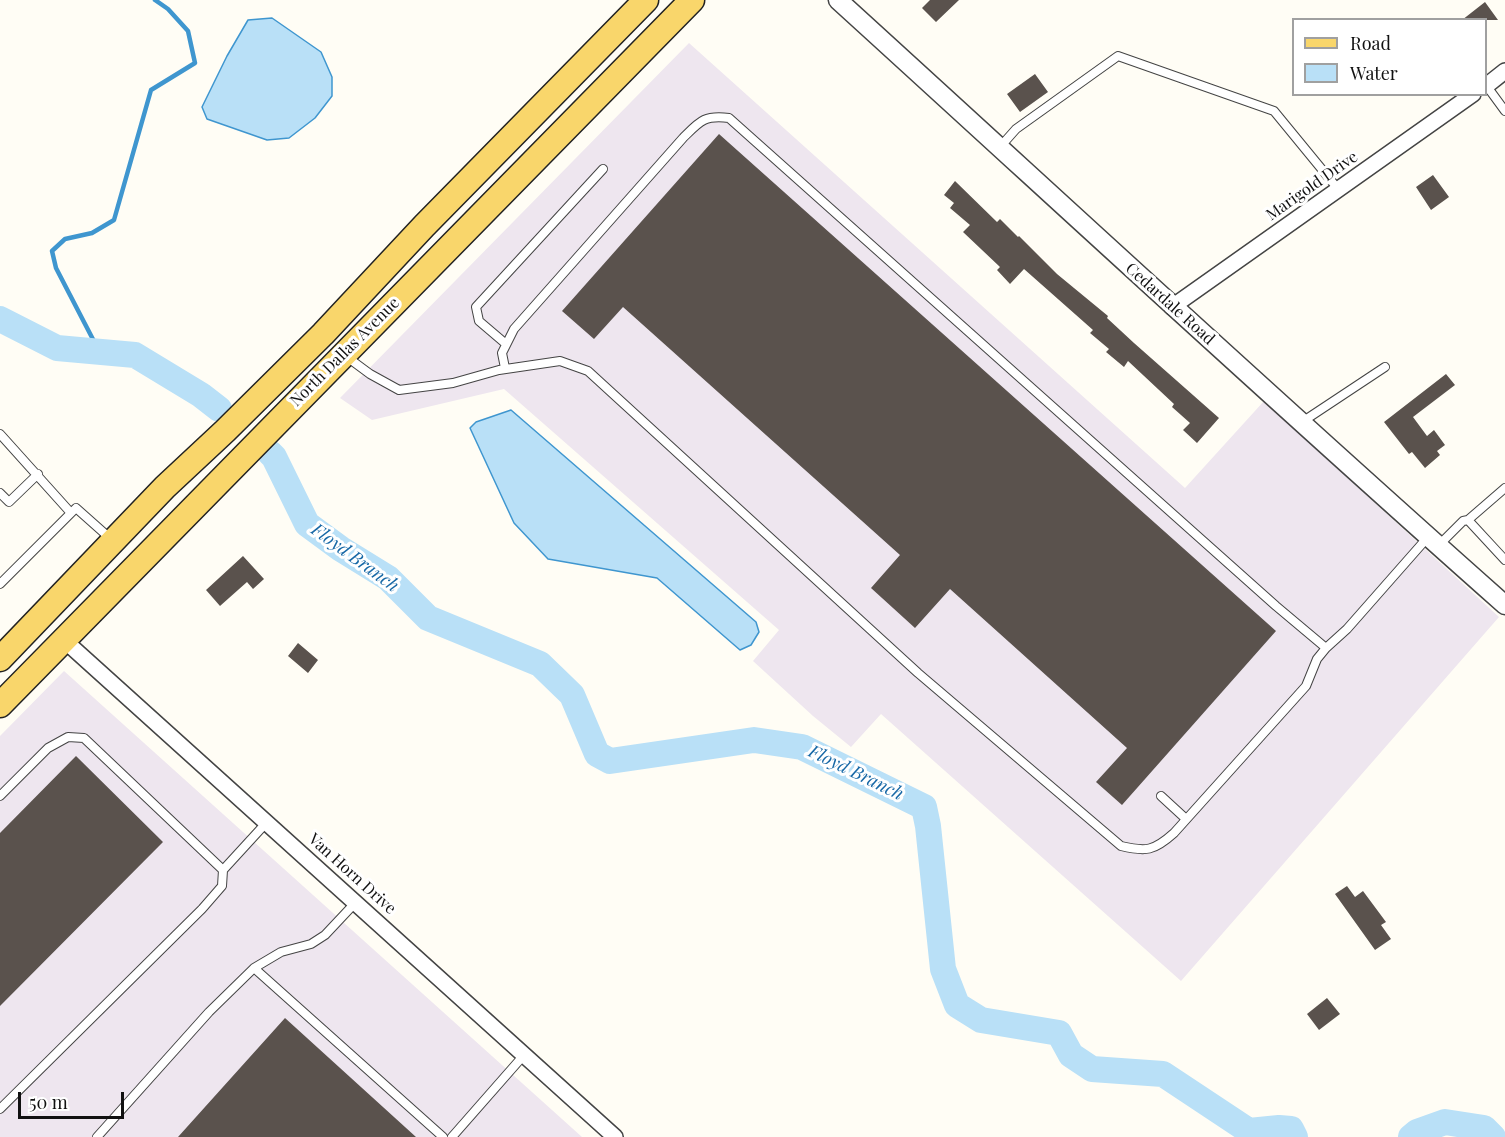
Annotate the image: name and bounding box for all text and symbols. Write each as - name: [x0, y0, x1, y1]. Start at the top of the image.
- legend: [1292, 18, 1487, 96]
- text: Road: [1350, 31, 1391, 55]
- text: Water: [1350, 61, 1398, 85]
- street label: Marigold Drive: [1263, 147, 1361, 225]
- street label: Cedardale Road: [1121, 259, 1219, 349]
- street label: North Dallas Avenue: [286, 293, 404, 411]
- water label: Floyd Branch: [307, 519, 403, 597]
- water label: Floyd Branch: [805, 741, 907, 805]
- street label: Van Horn Drive: [304, 830, 400, 918]
- scale bar: [21, 1080, 128, 1118]
- text: 50 m: [29, 1090, 68, 1114]

